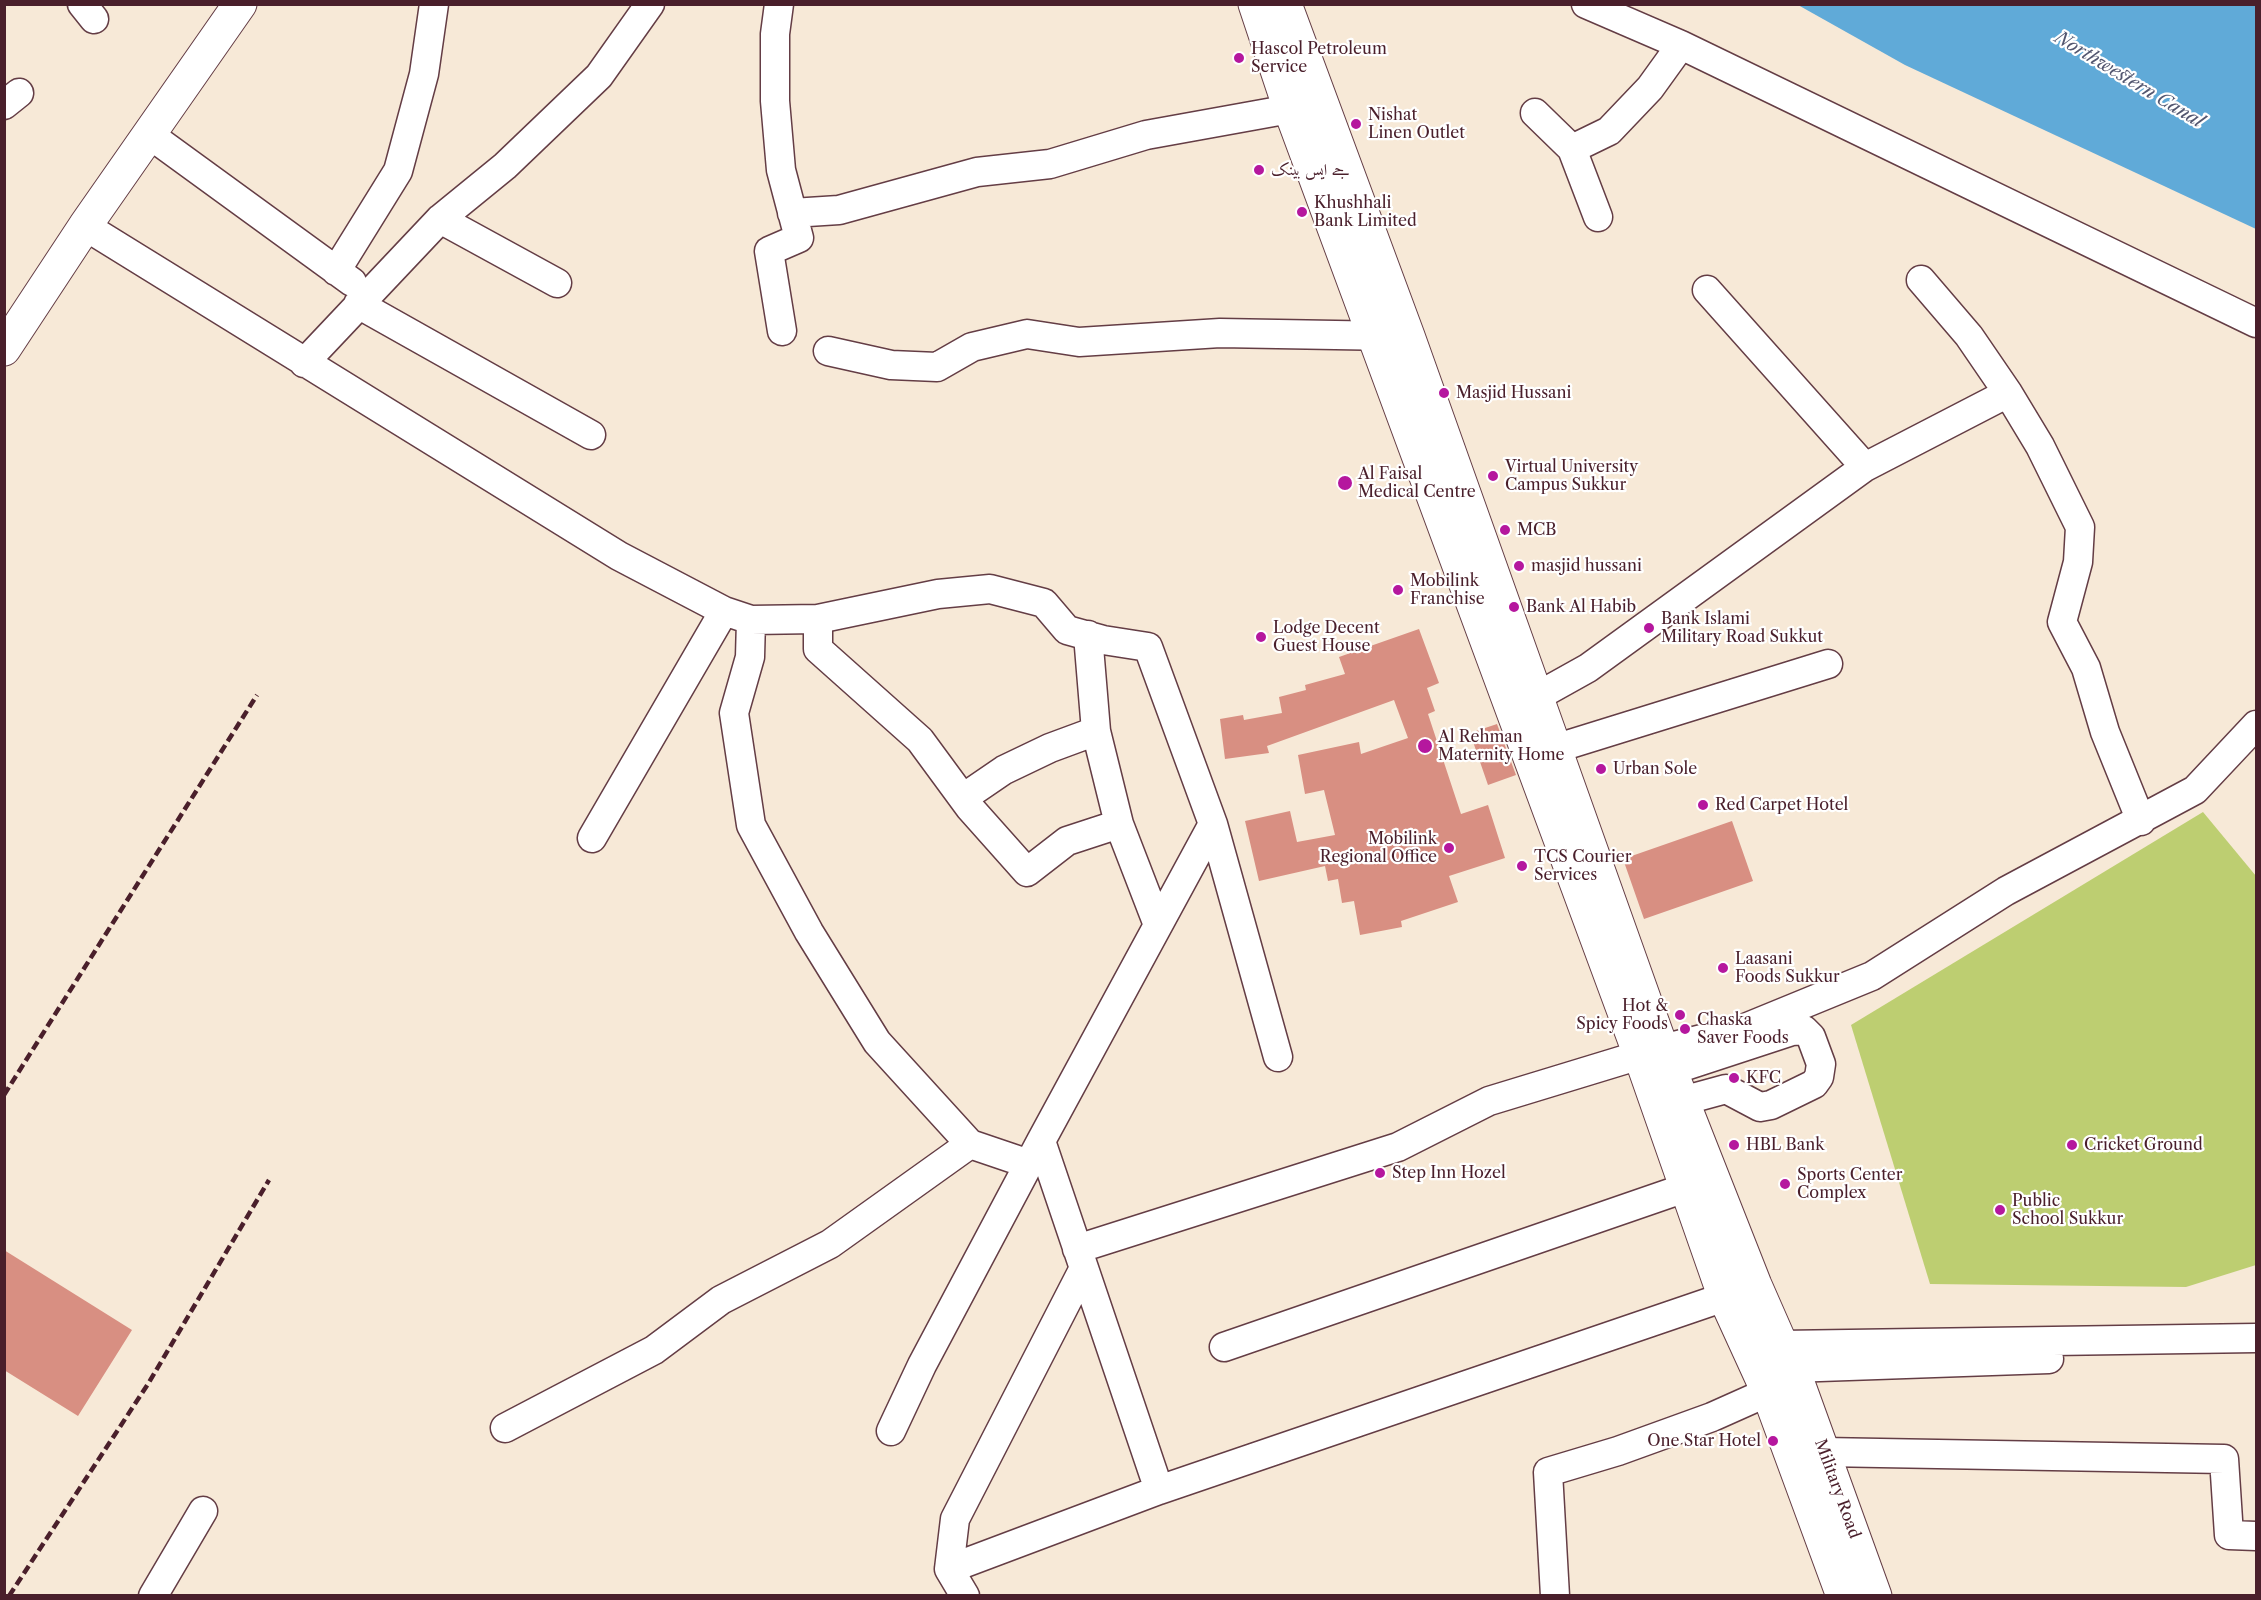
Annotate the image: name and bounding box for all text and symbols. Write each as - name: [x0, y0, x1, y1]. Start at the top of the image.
- water label: Northwestern Canal: [2051, 27, 2207, 133]
- place label: Hascol Petroleum Service: [1251, 39, 1387, 77]
- marker: Hascol Petroleum Service: [1232, 51, 1246, 65]
- place label: Nishat Linen Outlet: [1368, 105, 1465, 143]
- marker: Nishat Linen Outlet: [1349, 117, 1363, 131]
- place label: جے ایس بینک: [1271, 160, 1350, 180]
- marker: جے ایس بینک: [1252, 163, 1266, 177]
- place label: Khushhali Bank Limited: [1314, 193, 1417, 231]
- marker: Khushhali Bank Limited: [1295, 205, 1309, 219]
- place label: Masjid Hussani: [1456, 383, 1571, 403]
- marker: Masjid Hussani: [1437, 386, 1451, 400]
- place label: Virtual University Campus Sukkur: [1505, 457, 1638, 495]
- place label: Al Faisal Medical Centre: [1358, 464, 1476, 502]
- marker: Virtual University Campus Sukkur: [1486, 469, 1500, 483]
- marker: Al Faisal Medical Centre: [1336, 474, 1354, 492]
- place label: MCB: [1517, 520, 1557, 540]
- marker: MCB: [1498, 523, 1512, 537]
- place label: masjid hussani: [1531, 556, 1642, 576]
- marker: masjid hussani: [1512, 559, 1526, 573]
- place label: Mobilink Franchise: [1410, 571, 1485, 609]
- marker: Mobilink Franchise: [1391, 583, 1405, 597]
- place label: Bank Al Habib: [1526, 597, 1636, 617]
- marker: Bank Al Habib: [1507, 600, 1521, 614]
- place label: Bank Islami Military Road Sukkut: [1661, 609, 1823, 647]
- place label: Lodge Decent Guest House: [1273, 618, 1380, 656]
- marker: Bank Islami Military Road Sukkut: [1642, 621, 1656, 635]
- marker: Lodge Decent Guest House: [1254, 630, 1268, 644]
- place label: Al Rehman Maternity Home: [1438, 727, 1565, 765]
- marker: Al Rehman Maternity Home: [1416, 737, 1434, 755]
- place label: Urban Sole: [1613, 759, 1697, 779]
- marker: Urban Sole: [1594, 762, 1608, 776]
- place label: Red Carpet Hotel: [1715, 795, 1848, 815]
- marker: Red Carpet Hotel: [1696, 798, 1710, 812]
- place label: Mobilink Regional Office: [1320, 829, 1437, 867]
- marker: Mobilink Regional Office: [1442, 841, 1456, 855]
- place label: TCS Courier Services: [1534, 847, 1631, 885]
- marker: TCS Courier Services: [1515, 859, 1529, 873]
- place label: Laasani Foods Sukkur: [1735, 949, 1840, 987]
- marker: Laasani Foods Sukkur: [1716, 961, 1730, 975]
- place label: Hot & Spicy Foods: [1576, 996, 1668, 1034]
- marker: Hot & Spicy Foods: [1673, 1008, 1687, 1022]
- place label: Chaska Saver Foods: [1697, 1010, 1789, 1048]
- marker: Chaska Saver Foods: [1678, 1022, 1692, 1036]
- place label: KFC: [1746, 1068, 1781, 1088]
- marker: KFC: [1727, 1071, 1741, 1085]
- place label: HBL Bank: [1746, 1135, 1824, 1155]
- place label: Cricket Ground: [2084, 1135, 2203, 1155]
- marker: HBL Bank: [1727, 1138, 1741, 1152]
- marker: Cricket Ground: [2065, 1138, 2079, 1152]
- place label: Step Inn Hozel: [1392, 1163, 1506, 1183]
- place label: Sports Center Complex: [1797, 1165, 1902, 1203]
- marker: Step Inn Hozel: [1373, 1166, 1387, 1180]
- marker: Sports Center Complex: [1778, 1177, 1792, 1191]
- place label: Public School Sukkur: [2012, 1191, 2123, 1229]
- marker: Public School Sukkur: [1993, 1203, 2007, 1217]
- place label: One Star Hotel: [1647, 1431, 1761, 1451]
- marker: One Star Hotel: [1766, 1434, 1780, 1448]
- street label: Military Road: [1810, 1437, 1864, 1541]

